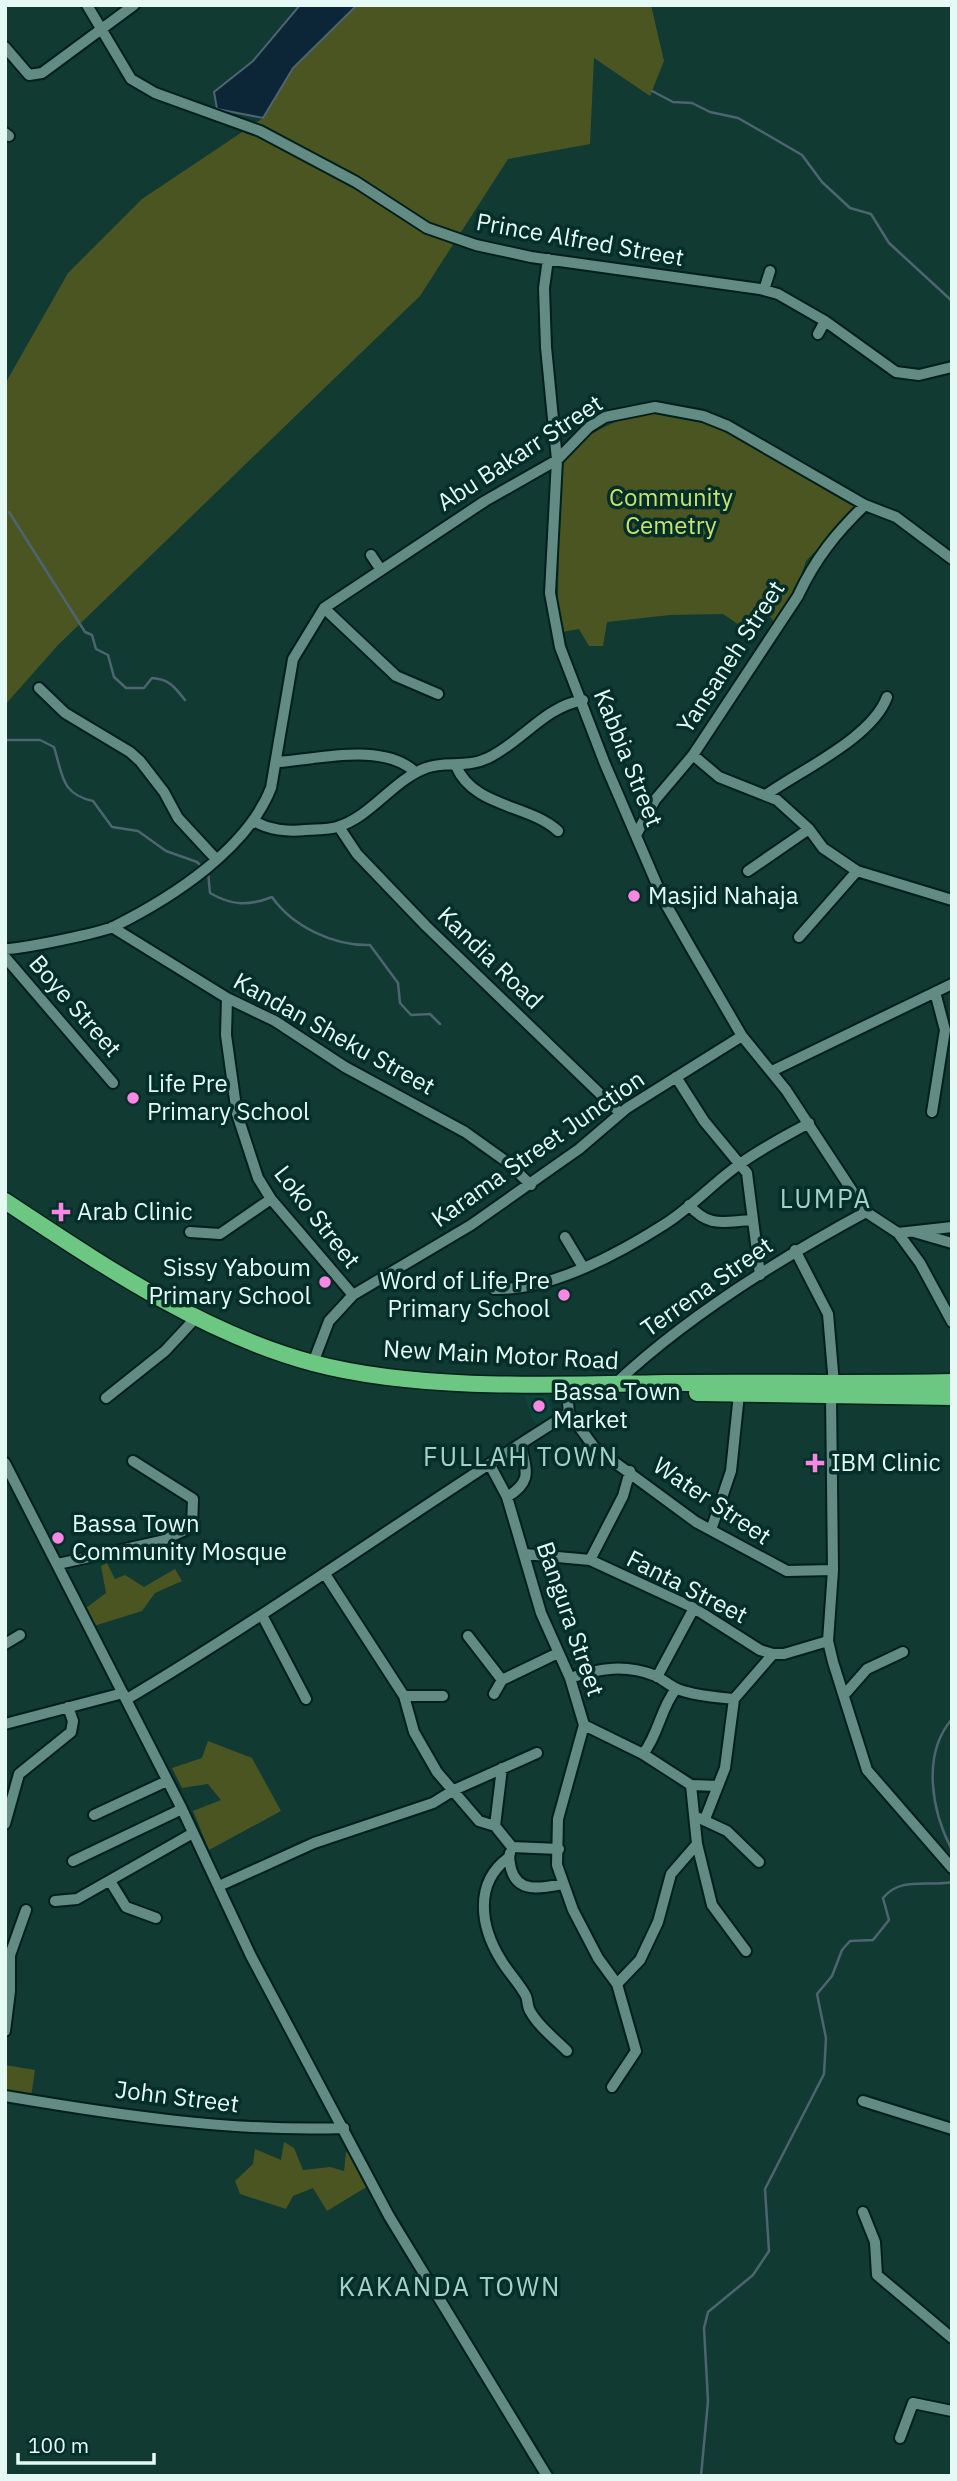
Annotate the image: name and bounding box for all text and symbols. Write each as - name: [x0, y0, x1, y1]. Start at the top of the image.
- street label: Prince Alfred Street: [474, 205, 687, 273]
- street label: Abu Bakarr Street: [430, 387, 608, 518]
- park label: Community Cemetry: [609, 481, 733, 541]
- street label: Yansaneh Street: [669, 574, 791, 739]
- street label: Kabbia Street: [587, 684, 671, 831]
- place label: Masjid Nahaja: [648, 879, 799, 911]
- marker: Masjid Nahaja: [626, 888, 642, 904]
- street label: Kandia Road: [431, 899, 550, 1016]
- street label: Boye Street: [23, 947, 129, 1063]
- street label: Kandan Sheku Street: [228, 964, 441, 1102]
- street label: Karama Street Junction: [425, 1062, 650, 1234]
- place label: Life Pre Primary School: [147, 1067, 310, 1127]
- marker: Life Pre Primary School: [125, 1090, 141, 1106]
- street label: Loko Street: [267, 1158, 368, 1274]
- district label: LUMPA: [780, 1181, 872, 1215]
- place label: Arab Clinic: [77, 1195, 193, 1227]
- marker: Arab Clinic: [51, 1202, 71, 1222]
- street label: Terrena Street: [634, 1229, 779, 1343]
- place label: Sissy Yaboum Primary School: [148, 1251, 311, 1311]
- place label: Word of Life Pre Primary School: [380, 1264, 550, 1324]
- marker: Sissy Yaboum Primary School: [317, 1274, 333, 1290]
- marker: Word of Life Pre Primary School: [556, 1287, 572, 1303]
- street label: New Main Motor Road: [382, 1332, 620, 1376]
- place label: Bassa Town Market: [553, 1375, 681, 1435]
- marker: Bassa Town Market: [531, 1398, 547, 1414]
- district label: FULLAH TOWN: [423, 1439, 619, 1473]
- place label: IBM Clinic: [831, 1446, 941, 1478]
- street label: Water Street: [647, 1449, 778, 1551]
- marker: IBM Clinic: [805, 1453, 825, 1473]
- place label: Bassa Town Community Mosque: [72, 1507, 287, 1567]
- marker: Bassa Town Community Mosque: [50, 1530, 66, 1546]
- street label: Bangura Street: [530, 1537, 612, 1700]
- street label: Fanta Street: [622, 1542, 753, 1630]
- street label: John Street: [113, 2073, 241, 2119]
- district label: KAKANDA TOWN: [339, 2269, 561, 2303]
- scale bar: [18, 2422, 154, 2466]
- text: 100 m: [28, 2431, 89, 2459]

